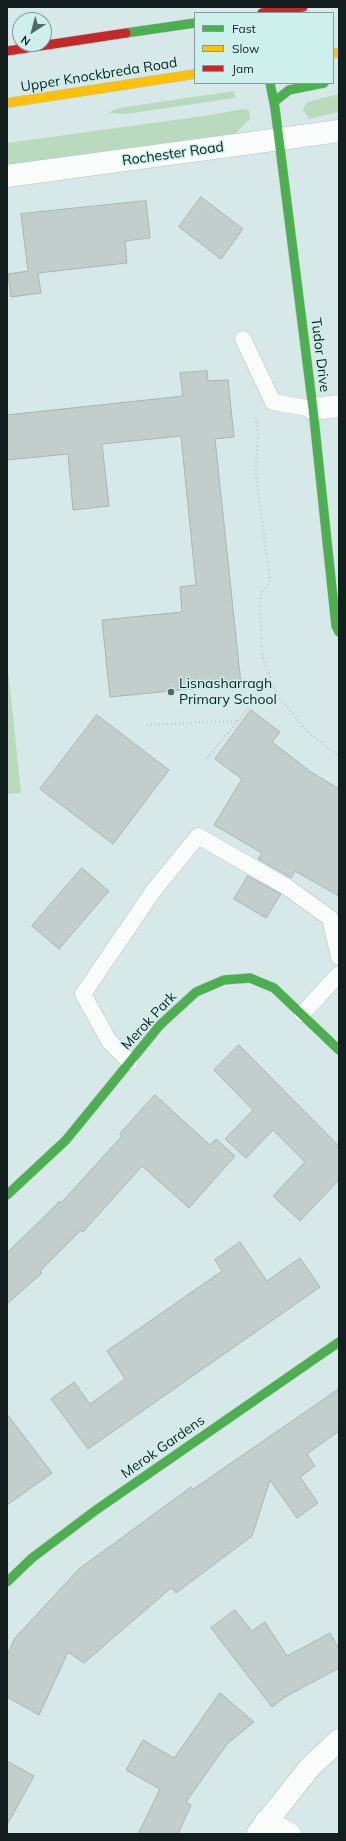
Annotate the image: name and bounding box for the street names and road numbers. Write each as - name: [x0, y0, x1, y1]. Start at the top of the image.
- street label: Upper Knockbreda Road: [19, 54, 179, 96]
- street label: Rochester Road: [121, 139, 225, 169]
- street label: Tudor Drive: [307, 317, 333, 393]
- street label: Merok Park: [118, 989, 180, 1053]
- street label: Merok Gardens: [118, 1412, 208, 1482]

